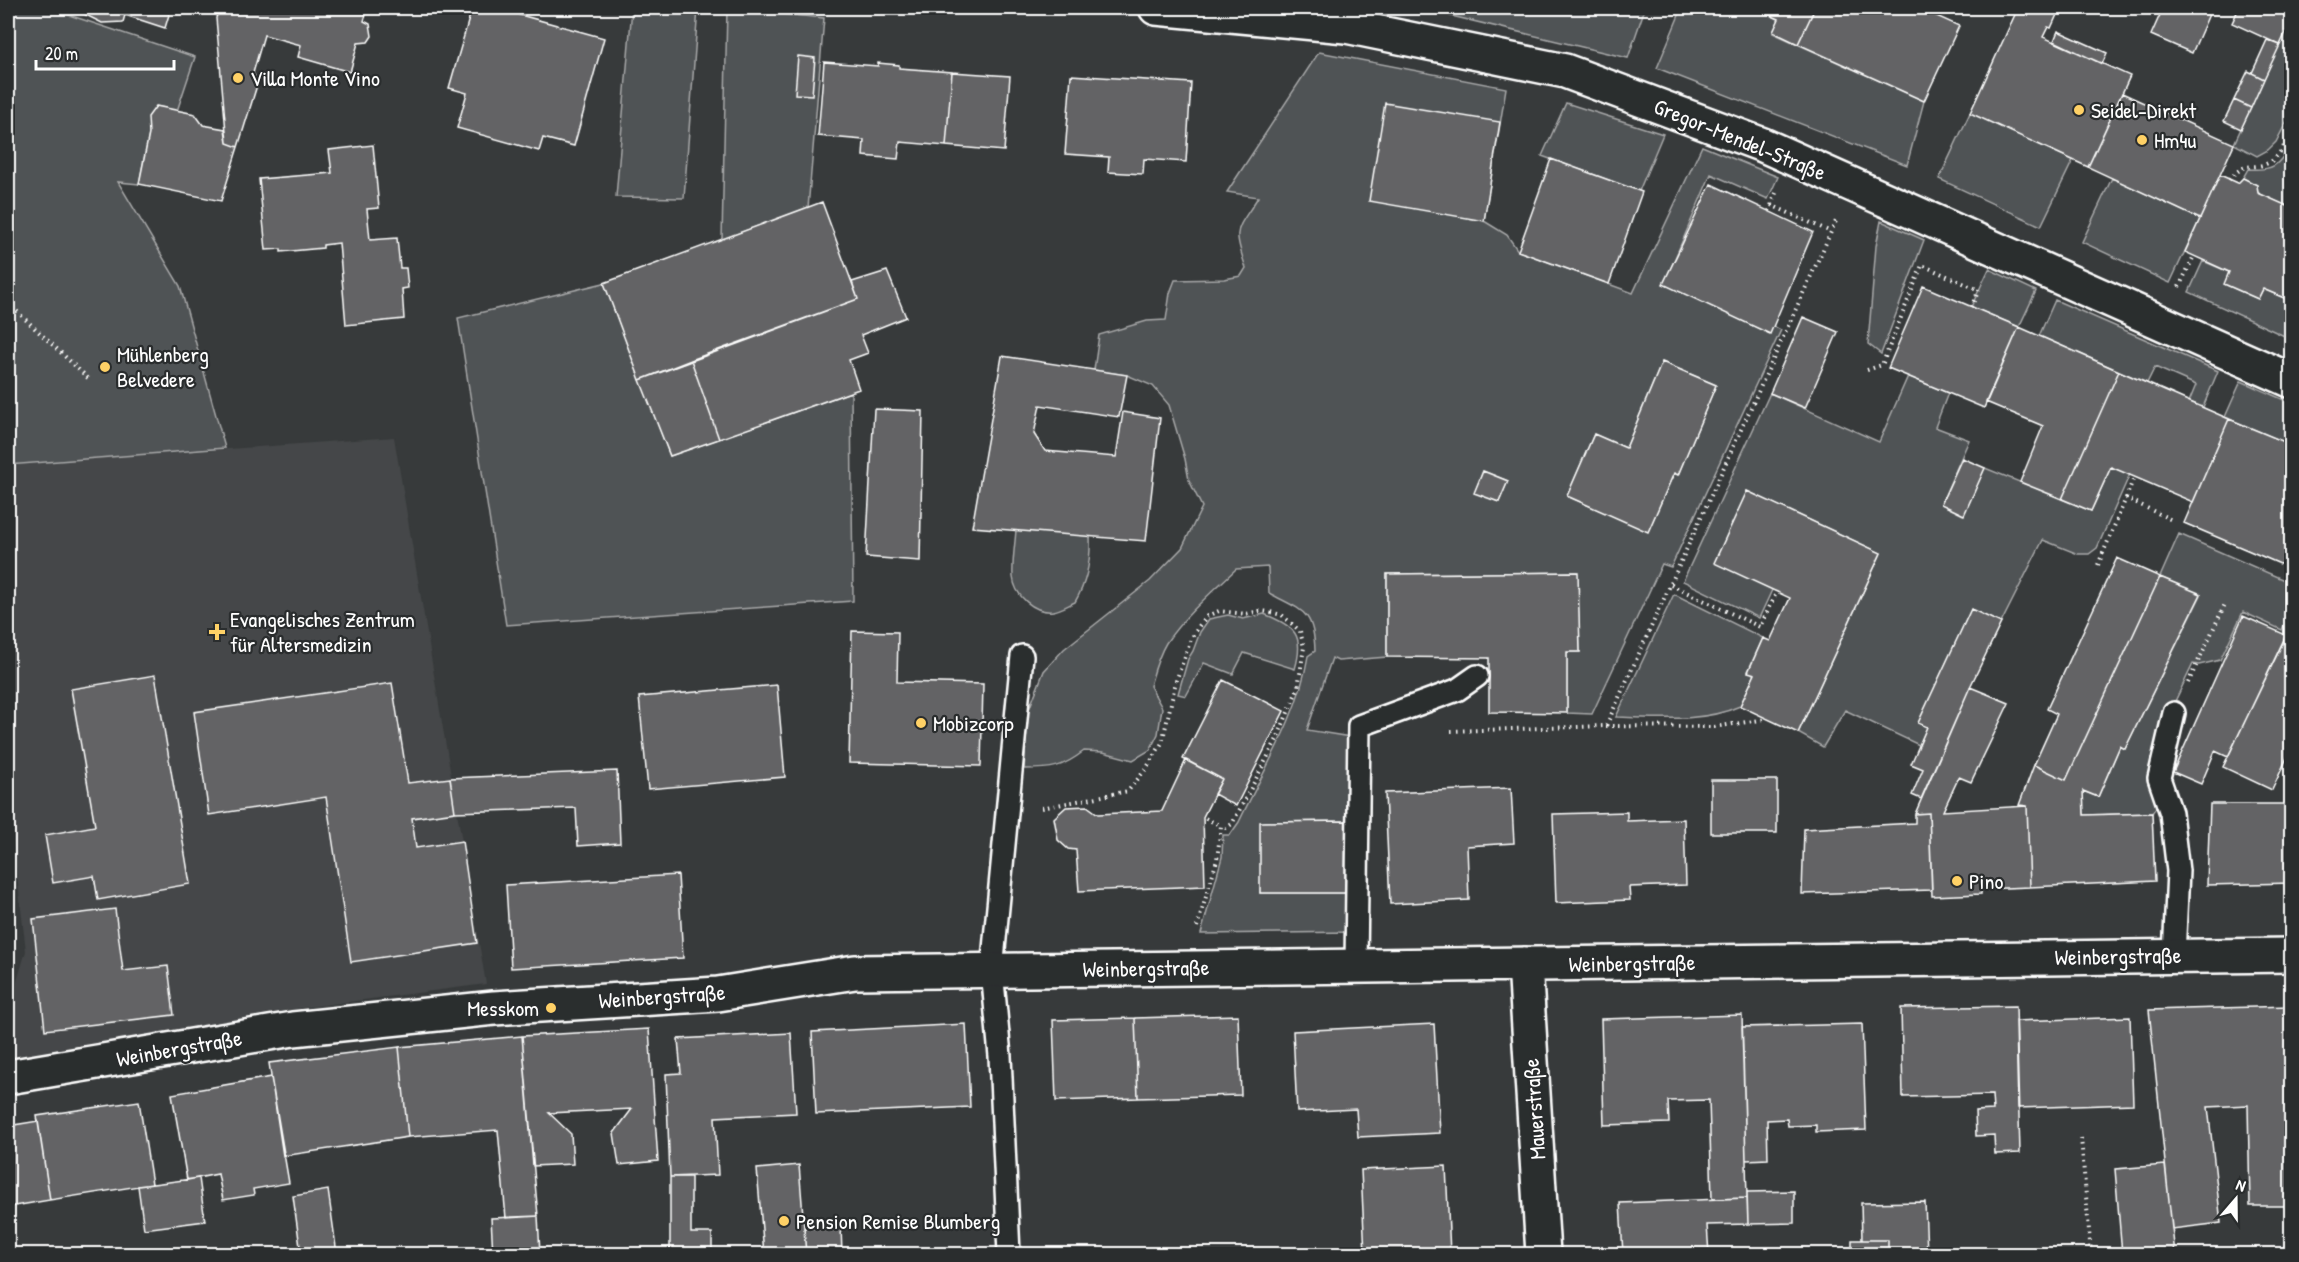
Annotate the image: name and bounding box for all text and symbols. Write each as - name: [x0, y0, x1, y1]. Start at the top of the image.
- scale bar: [36, 33, 174, 71]
- text: 20 m: [45, 41, 78, 66]
- place label: Villa Monte Vino: [250, 63, 380, 93]
- marker: Villa Monte Vino: [231, 71, 245, 85]
- street label: Gregor-Mendel-Straße: [1650, 91, 1831, 187]
- place label: Seidel-Direkt: [2091, 95, 2197, 125]
- marker: Seidel-Direkt: [2072, 103, 2086, 117]
- place label: Hm4u: [2154, 125, 2197, 155]
- marker: Hm4u: [2135, 133, 2149, 147]
- place label: Mühlenberg Belvedere: [117, 339, 209, 394]
- marker: Mühlenberg Belvedere: [98, 360, 112, 374]
- place label: Evangelisches Zentrum für Altersmedizin: [230, 604, 415, 659]
- marker: Evangelisches Zentrum für Altersmedizin: [208, 623, 226, 641]
- place label: Mobizcorp: [933, 708, 1014, 738]
- marker: Mobizcorp: [914, 716, 928, 730]
- place label: Pino: [1969, 866, 2003, 896]
- marker: Pino: [1950, 874, 1964, 888]
- street label: Weinbergstraße: [2054, 940, 2182, 972]
- street label: Weinbergstraße: [1568, 947, 1696, 979]
- street label: Weinbergstraße: [1082, 952, 1210, 984]
- street label: Weinbergstraße: [598, 977, 727, 1015]
- place label: Messkom: [467, 993, 539, 1023]
- marker: Messkom: [544, 1001, 558, 1015]
- street label: Weinbergstraße: [114, 1022, 244, 1074]
- street label: Mauerstraße: [1515, 1057, 1552, 1161]
- north arrow: [2206, 1169, 2266, 1229]
- text: N: [2233, 1173, 2249, 1197]
- place label: Pension Remise Blumberg: [796, 1206, 1000, 1236]
- marker: Pension Remise Blumberg: [777, 1214, 791, 1228]

